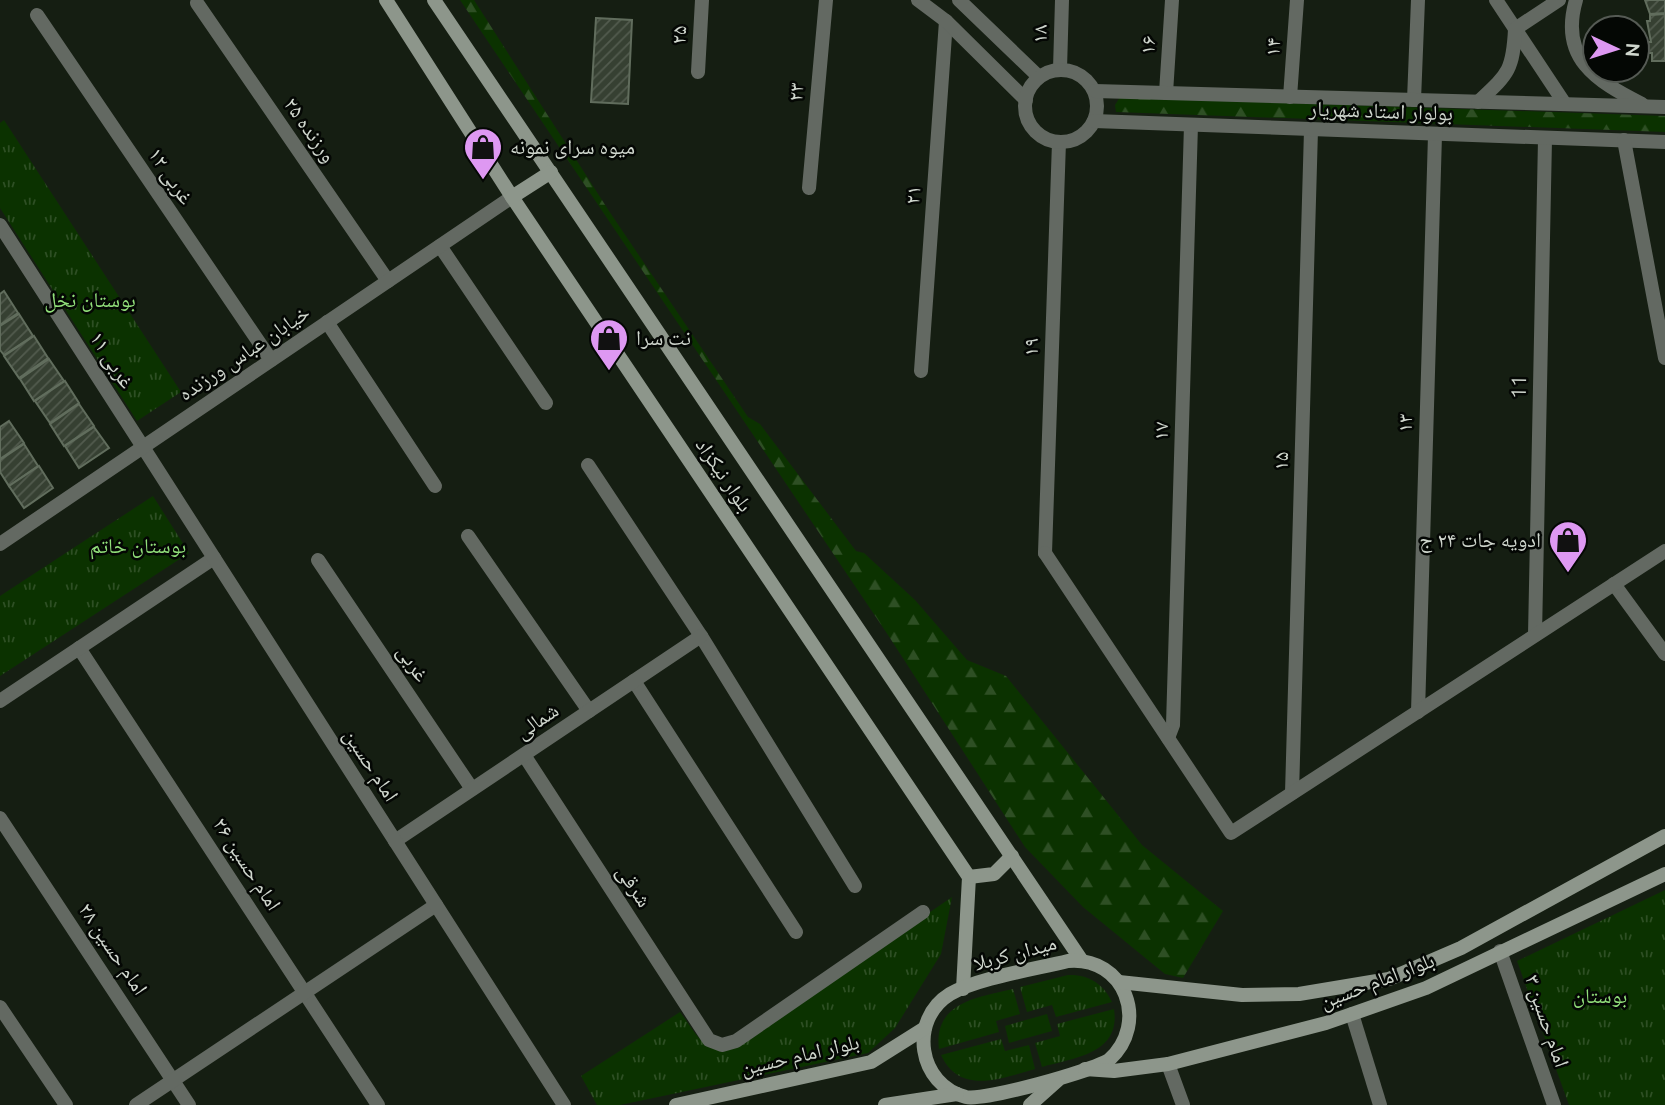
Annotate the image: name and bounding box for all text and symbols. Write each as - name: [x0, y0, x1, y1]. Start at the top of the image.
- north arrow: [1581, 14, 1651, 84]
- street label: ۱۸: [1027, 24, 1051, 44]
- street label: ۲۵: [666, 25, 690, 45]
- street label: ۱۶: [1134, 35, 1160, 55]
- street label: ۱۴: [1259, 37, 1285, 57]
- text: N: [1621, 42, 1644, 58]
- street label: ۲۳: [782, 81, 808, 102]
- street label: ورزنده ۲۵: [280, 92, 342, 167]
- street label: بولوار استاد شهریار: [1308, 95, 1453, 126]
- shop icon: میوه سرای نمونه: [462, 126, 504, 181]
- place label: میوه سرای نمونه: [510, 134, 635, 159]
- street label: غربی ۱۲: [143, 143, 200, 210]
- street label: ۲۱: [899, 185, 925, 205]
- park label: بوستان نخل: [44, 287, 136, 313]
- street label: خیابان عباس ورزنده: [173, 299, 315, 407]
- shop icon: نت سرا: [588, 317, 630, 372]
- place label: نت سرا: [636, 325, 691, 349]
- street label: غربی ۱۱: [84, 327, 140, 394]
- street label: ۱۹: [1018, 337, 1042, 357]
- street label: 11: [1506, 375, 1530, 399]
- street label: ۱۳: [1392, 413, 1416, 433]
- street label: ۱۷: [1148, 421, 1172, 441]
- street label: بلوار نیکزاد: [691, 433, 758, 516]
- street label: ۱۵: [1268, 451, 1292, 471]
- shop icon: ادویه جات ۲۴ ج: [1547, 519, 1589, 574]
- place label: ادویه جات ۲۴ ج: [1419, 527, 1541, 553]
- park label: بوستان خاتم: [90, 533, 186, 560]
- street label: غربی: [391, 639, 435, 687]
- street label: شمالی: [510, 697, 564, 745]
- street label: امام حسین: [337, 723, 404, 807]
- street label: امام حسین ۲۶: [206, 813, 287, 916]
- street label: شرقی: [611, 860, 657, 912]
- street label: امام حسین ۲۸: [72, 898, 153, 1001]
- street label: میدان کربلا: [971, 929, 1059, 976]
- street label: بلوار امام حسین: [1316, 947, 1438, 1016]
- street label: امام حسین ۳: [1518, 971, 1575, 1071]
- park label: بوستان: [1573, 983, 1627, 1008]
- street label: بلوار امام حسین: [738, 1029, 862, 1082]

